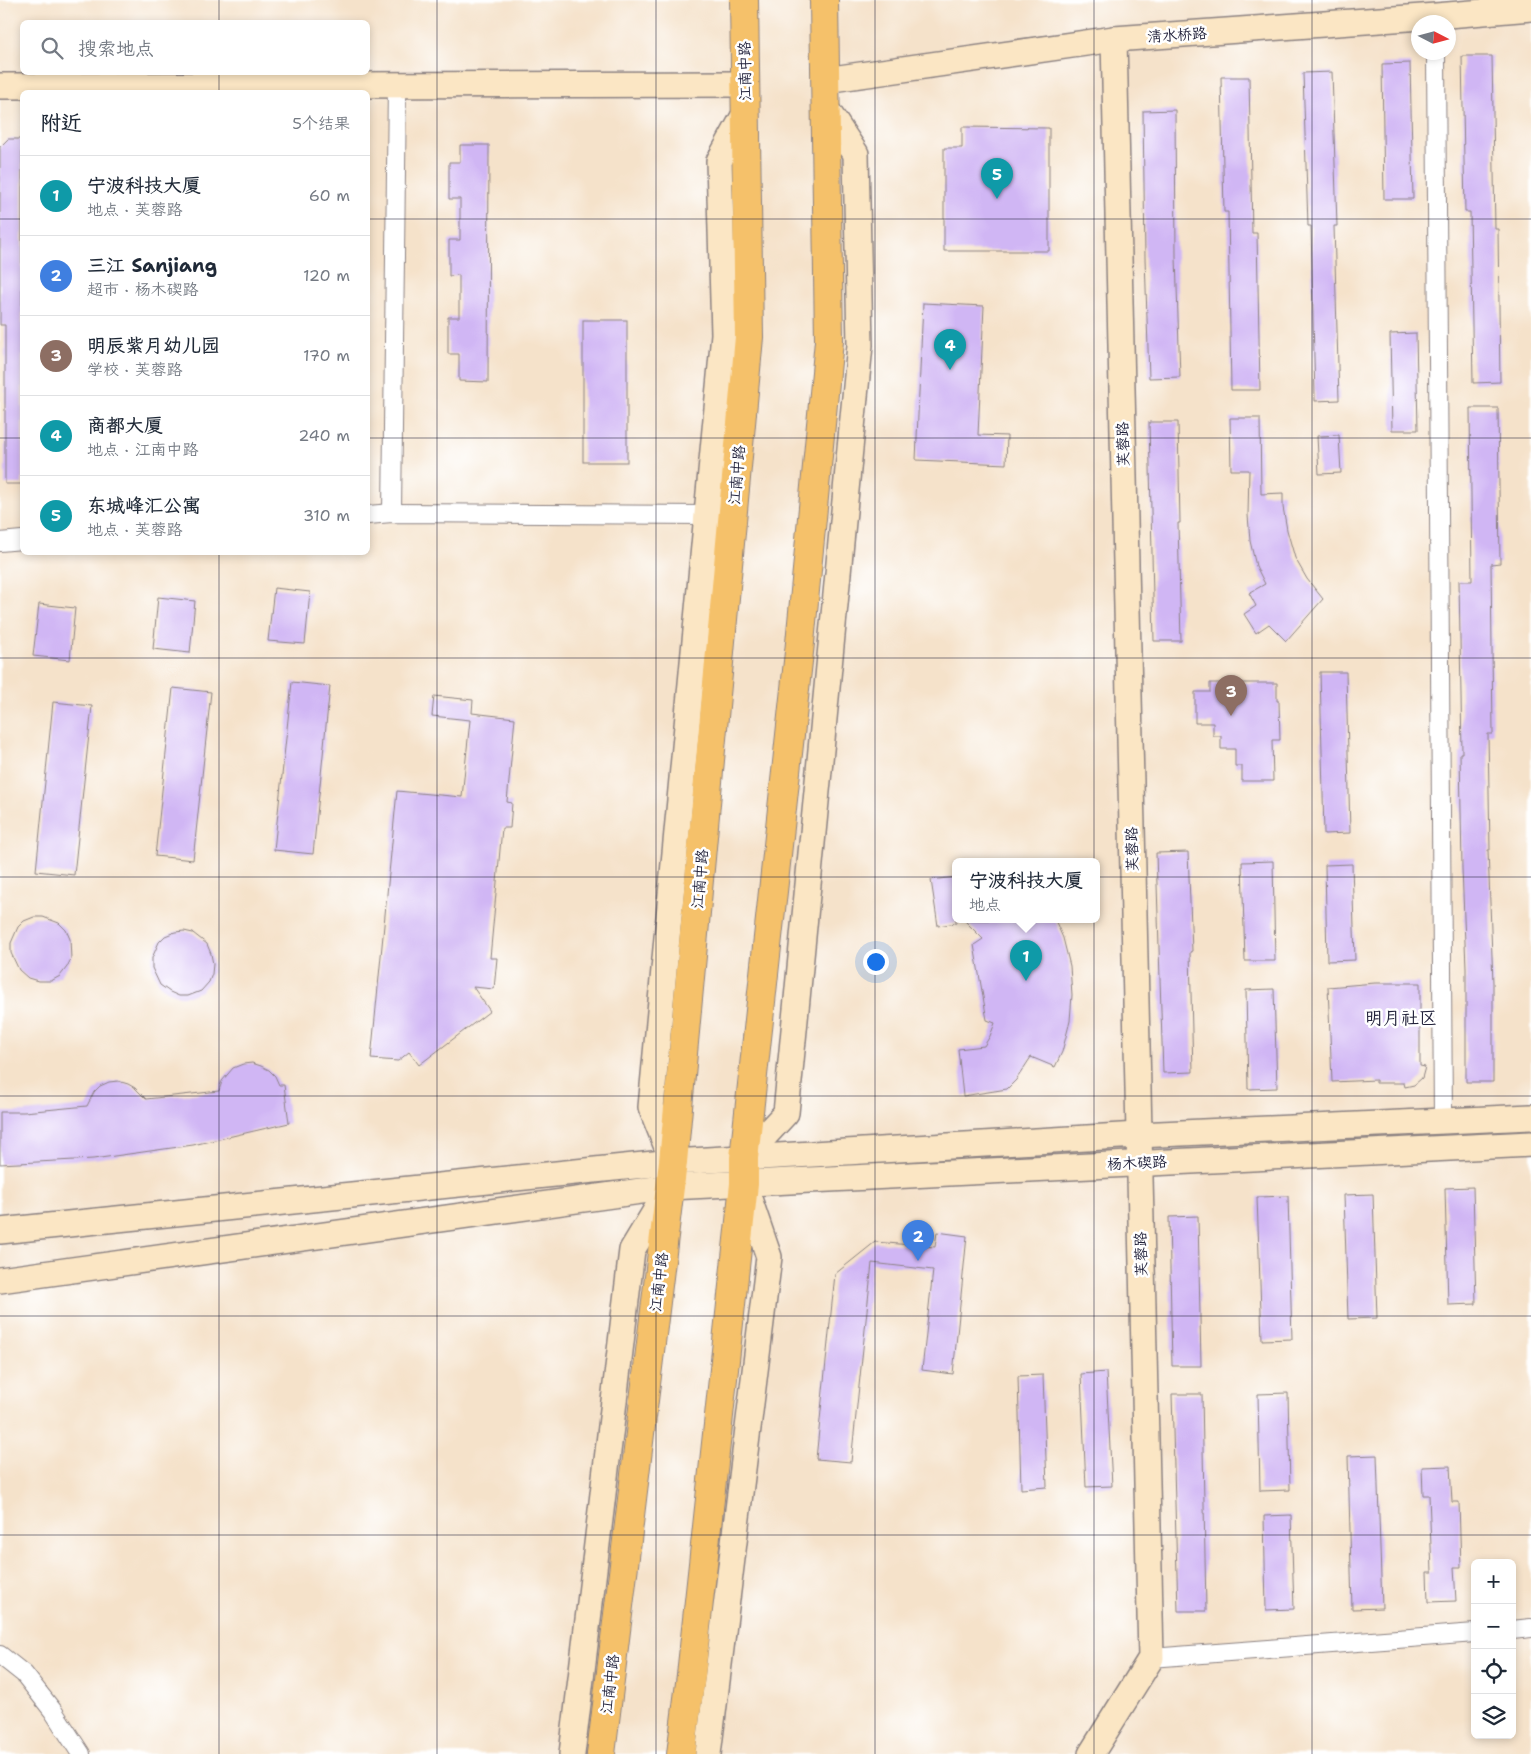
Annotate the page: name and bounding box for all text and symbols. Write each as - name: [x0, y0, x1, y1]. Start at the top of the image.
- north arrow: [1411, 15, 1456, 60]
- search box: [20, 20, 370, 75]
- street label: 清水桥路: [1146, 23, 1208, 47]
- icon: search: [38, 34, 66, 62]
- text: 搜索地点: [78, 36, 154, 61]
- street label: 江南中路: [734, 41, 756, 101]
- text: 附近: [40, 109, 82, 137]
- text: 5个结果: [292, 113, 350, 134]
- pin: 5: [981, 158, 1013, 199]
- text: 宁波科技大厦: [87, 173, 201, 198]
- text: 1: [52, 185, 60, 206]
- text: 60 m: [309, 185, 350, 206]
- text: 地点 · 芙蓉路: [87, 199, 182, 220]
- text: 三江 Sanjiang: [87, 253, 217, 278]
- text: 2: [50, 265, 62, 286]
- text: 120 m: [303, 265, 350, 286]
- text: 超市 · 杨木碶路: [87, 279, 198, 300]
- pin: 4: [934, 329, 966, 370]
- text: 明辰紫月幼儿园: [87, 333, 220, 358]
- text: 3: [50, 345, 62, 366]
- text: 170 m: [303, 345, 350, 366]
- text: 学校 · 芙蓉路: [87, 359, 182, 380]
- text: 商都大厦: [87, 413, 163, 438]
- street label: 芙蓉路: [1113, 421, 1133, 467]
- text: 4: [50, 425, 62, 446]
- text: 240 m: [298, 425, 350, 446]
- text: 地点 · 江南中路: [87, 439, 198, 460]
- street label: 江南中路: [724, 444, 750, 506]
- text: 东城峰汇公寓: [87, 493, 201, 518]
- text: 5: [51, 505, 61, 526]
- text: 310 m: [303, 505, 350, 526]
- text: 地点 · 芙蓉路: [87, 519, 182, 540]
- pin: 3: [1215, 675, 1247, 716]
- street label: 芙蓉路: [1122, 826, 1142, 872]
- street label: 江南中路: [687, 848, 713, 910]
- popup: [952, 858, 1100, 923]
- text: 宁波科技大厦: [969, 868, 1083, 893]
- text: 地点: [969, 894, 1001, 915]
- pin: 1: [1010, 940, 1042, 981]
- your location: [863, 949, 889, 975]
- district label: 明月社区: [1365, 1006, 1437, 1030]
- street label: 杨木碶路: [1107, 1151, 1167, 1175]
- pin: 2: [902, 1220, 934, 1261]
- street label: 芙蓉路: [1131, 1231, 1151, 1277]
- street label: 江南中路: [645, 1251, 673, 1313]
- map controls: [1471, 1559, 1516, 1739]
- button: +: [1471, 1559, 1516, 1604]
- button: −: [1471, 1604, 1516, 1649]
- button: locate: [1471, 1649, 1516, 1694]
- street label: 江南中路: [596, 1653, 624, 1715]
- button: layers: [1471, 1694, 1516, 1739]

